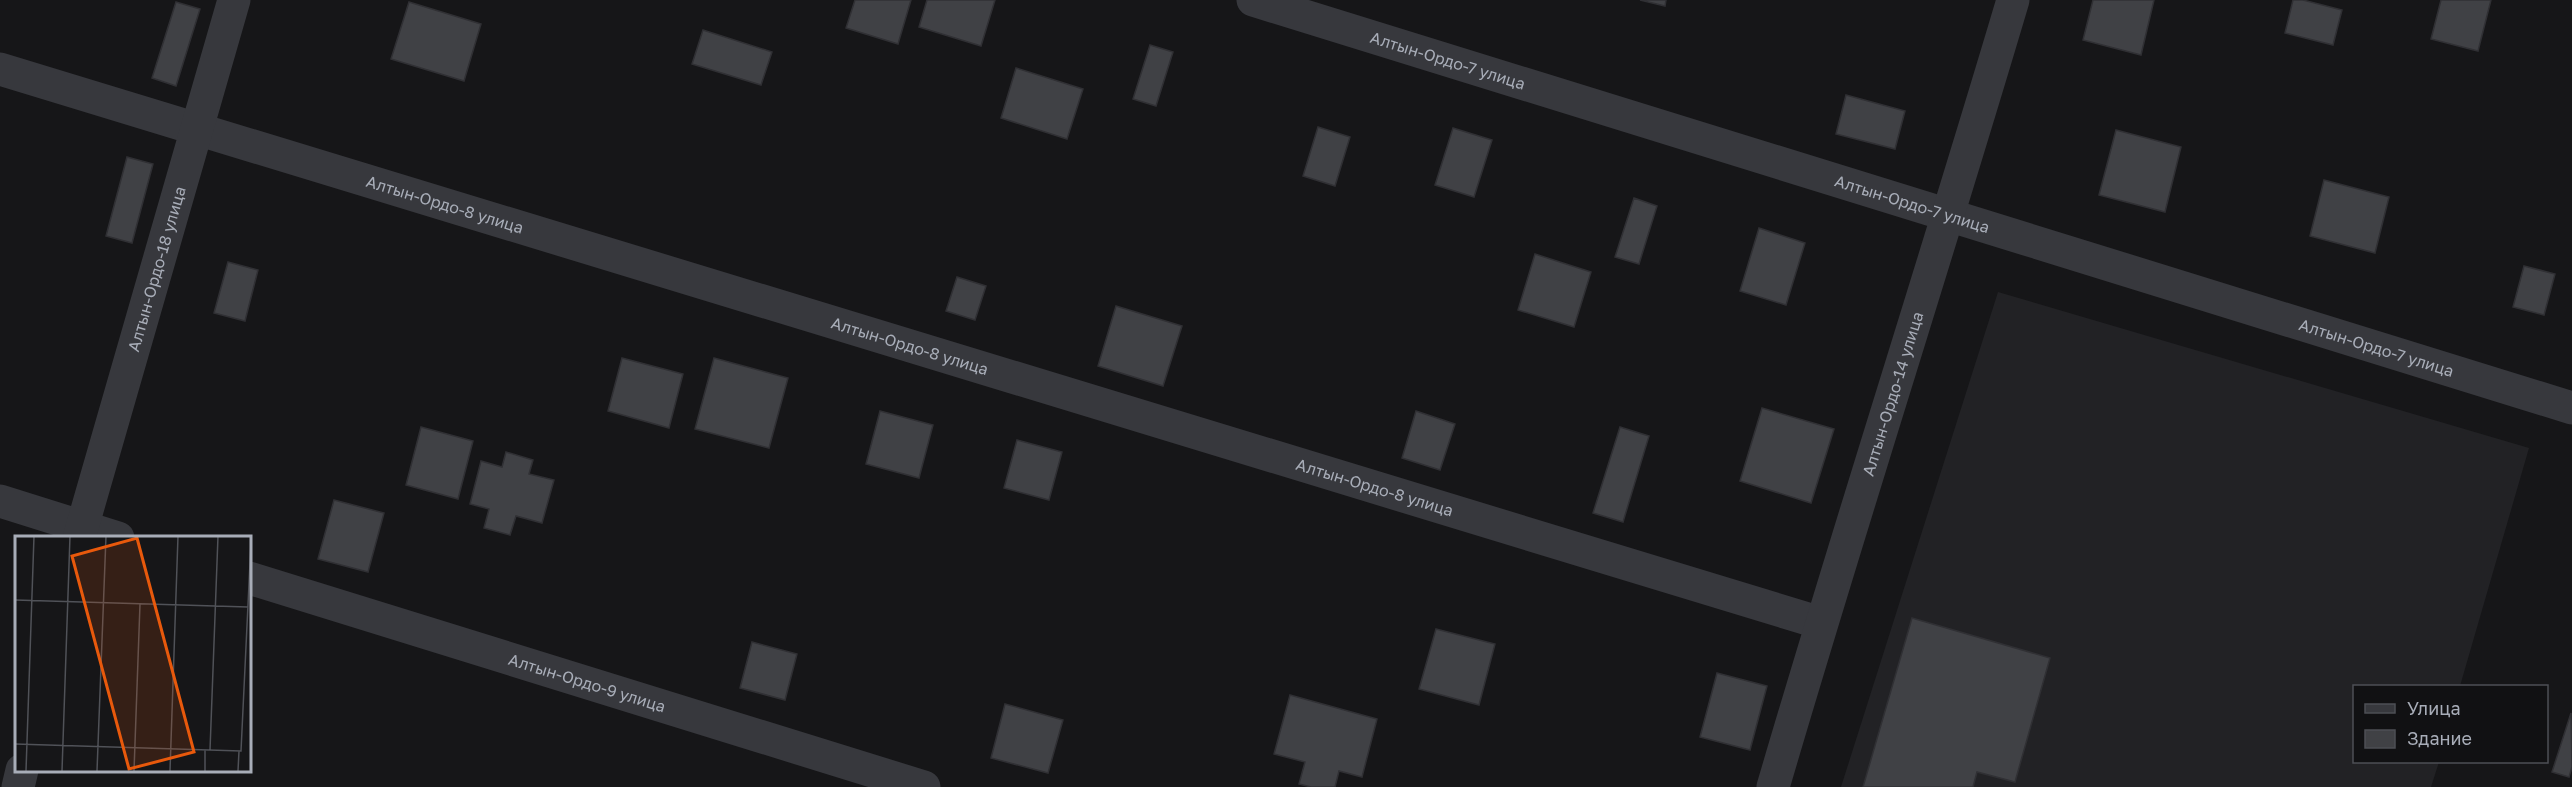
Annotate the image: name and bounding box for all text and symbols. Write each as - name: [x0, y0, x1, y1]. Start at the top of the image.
- street label: Алтын-Ордо-7 улица: [1368, 27, 1528, 94]
- street label: Алтын-Ордо-8 улица: [364, 171, 526, 238]
- street label: Алтын-Ордо-7 улица: [1832, 171, 1992, 237]
- street label: Алтын-Ордо-18 улица: [123, 184, 190, 354]
- street label: Алтын-Ордо-14 улица: [1858, 309, 1927, 479]
- street label: Алтын-Ордо-8 улица: [829, 312, 991, 379]
- street label: Алтын-Ордо-7 улица: [2297, 314, 2456, 381]
- street label: Алтын-Ордо-8 улица: [1294, 454, 1456, 521]
- inset map: [15, 536, 250, 772]
- street label: Алтын-Ордо-9 улица: [506, 649, 668, 716]
- legend: [2353, 685, 2548, 763]
- text: Улица: [2407, 697, 2461, 719]
- text: Здание: [2407, 727, 2472, 749]

